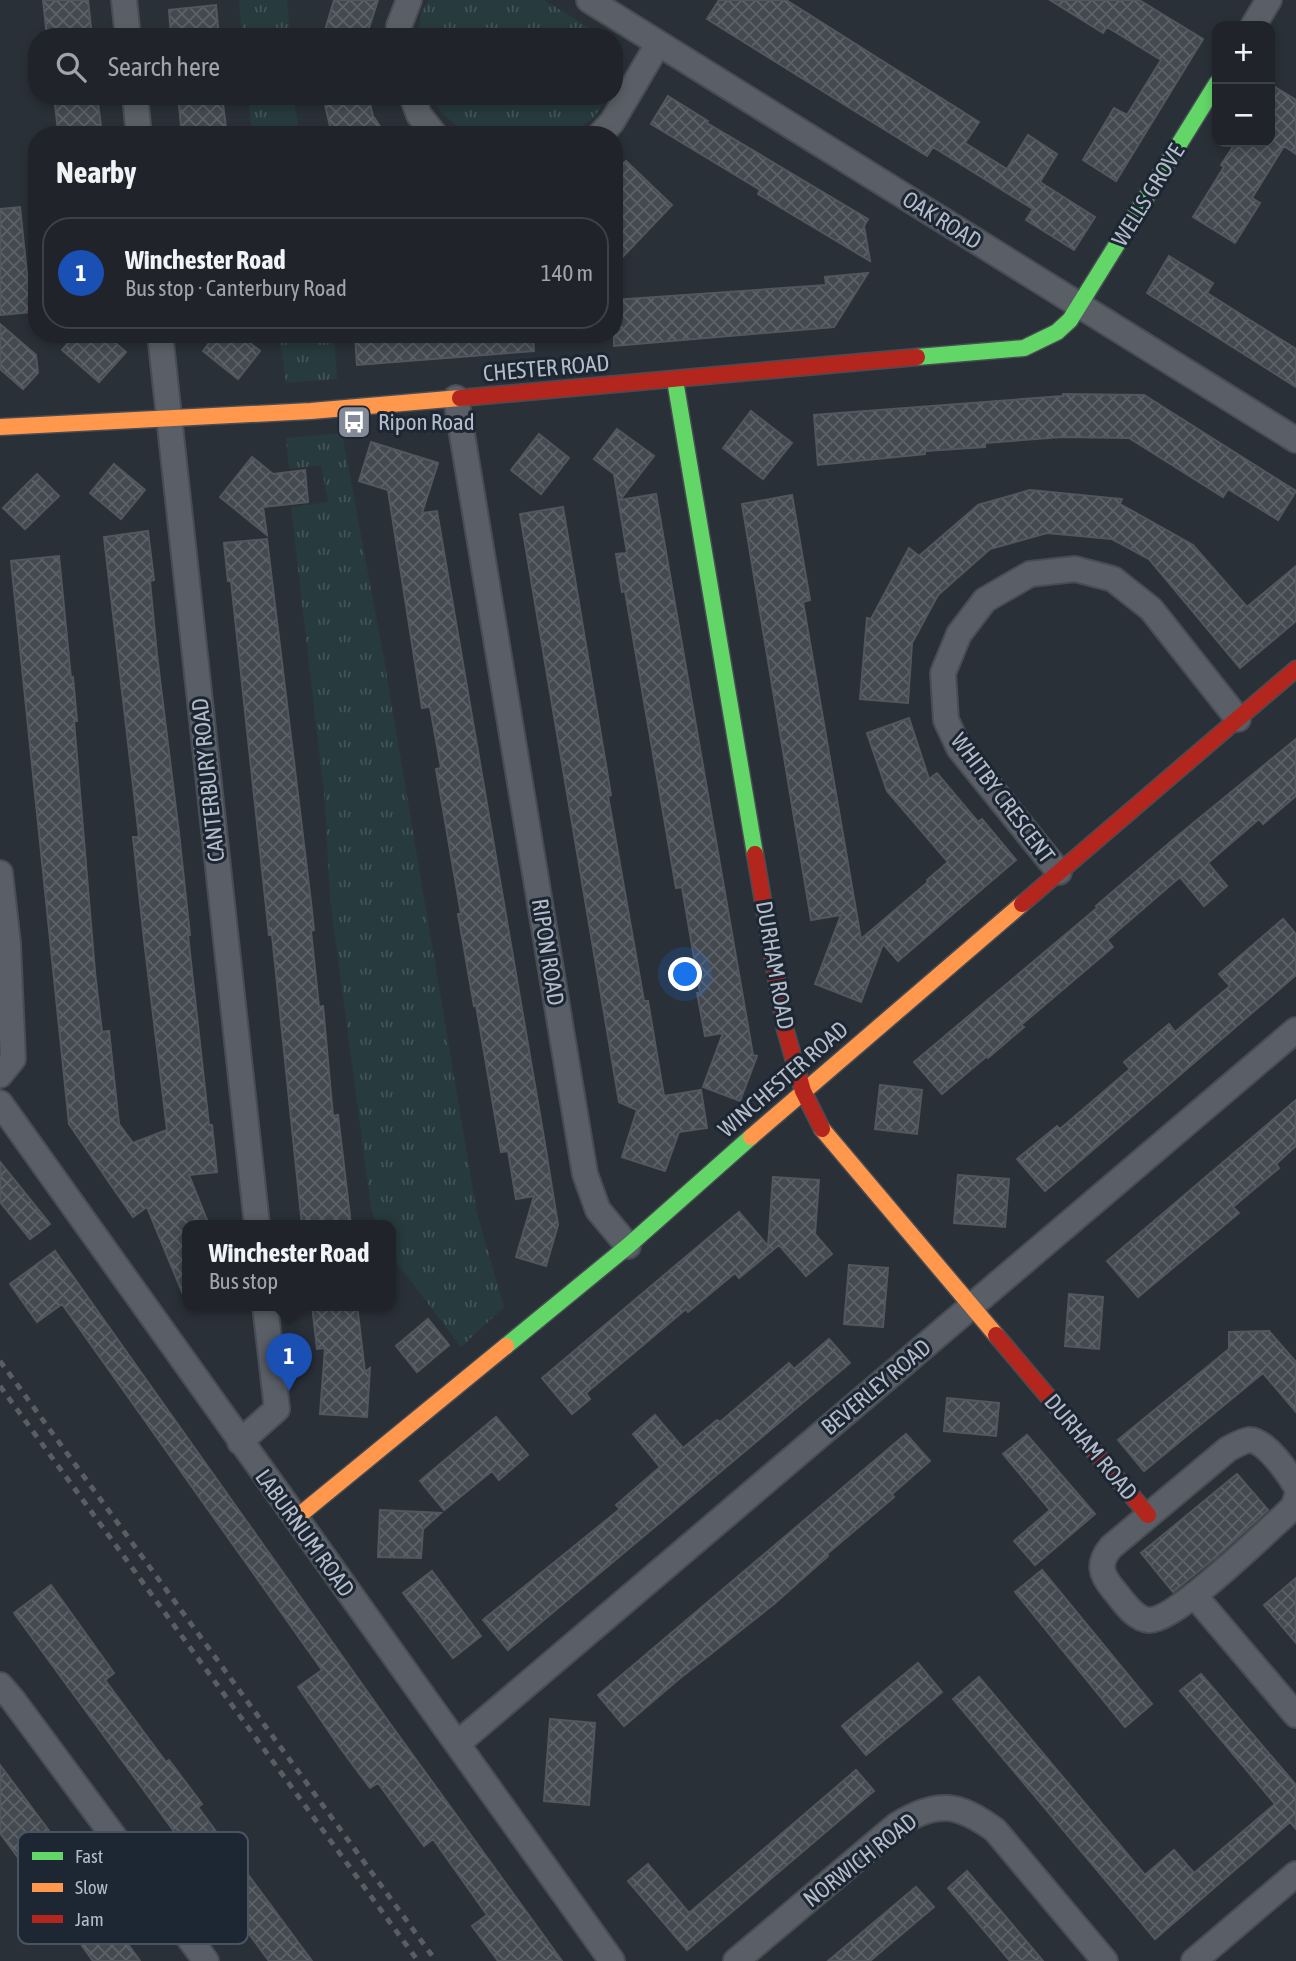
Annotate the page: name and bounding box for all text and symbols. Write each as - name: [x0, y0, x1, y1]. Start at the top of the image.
- map controls: [1212, 21, 1275, 147]
- button: +: [1212, 21, 1275, 84]
- search box: [28, 28, 623, 105]
- icon: search: [52, 48, 90, 86]
- text: Search here: [108, 52, 220, 82]
- button: −: [1212, 84, 1275, 147]
- street label: WELLS GROVE: [1107, 139, 1190, 251]
- text: Nearby: [56, 155, 136, 189]
- street label: OAK ROAD: [898, 186, 986, 254]
- text: Winchester Road: [125, 245, 286, 275]
- text: 1: [76, 260, 86, 286]
- text: 140 m: [541, 260, 593, 286]
- text: Bus stop · Canterbury Road: [125, 275, 347, 301]
- street label: CHESTER ROAD: [482, 350, 610, 386]
- bus stop icon: Ripon Road: [335, 403, 373, 441]
- place label: Ripon Road: [378, 409, 475, 435]
- street label: CANTERBURY ROAD: [186, 697, 230, 863]
- street label: WHITBY CRESCENT: [946, 728, 1060, 868]
- street label: RIPON ROAD: [527, 897, 569, 1007]
- street label: DURHAM ROAD: [751, 899, 799, 1031]
- your location: [668, 957, 702, 991]
- street label: WINCHESTER ROAD: [713, 1016, 853, 1142]
- popup: [182, 1220, 396, 1311]
- text: Winchester Road: [209, 1238, 369, 1268]
- text: Bus stop: [209, 1268, 278, 1294]
- pin: 1: [266, 1333, 312, 1391]
- street label: BEVERLEY ROAD: [816, 1334, 936, 1440]
- street label: DURHAM ROAD: [1039, 1389, 1143, 1505]
- street label: LABURNUM ROAD: [250, 1464, 360, 1602]
- street label: NORWICH ROAD: [798, 1808, 922, 1912]
- legend: [18, 1832, 248, 1944]
- text: Fast: [75, 1845, 103, 1867]
- text: Slow: [75, 1876, 109, 1898]
- text: Jam: [75, 1908, 104, 1930]

